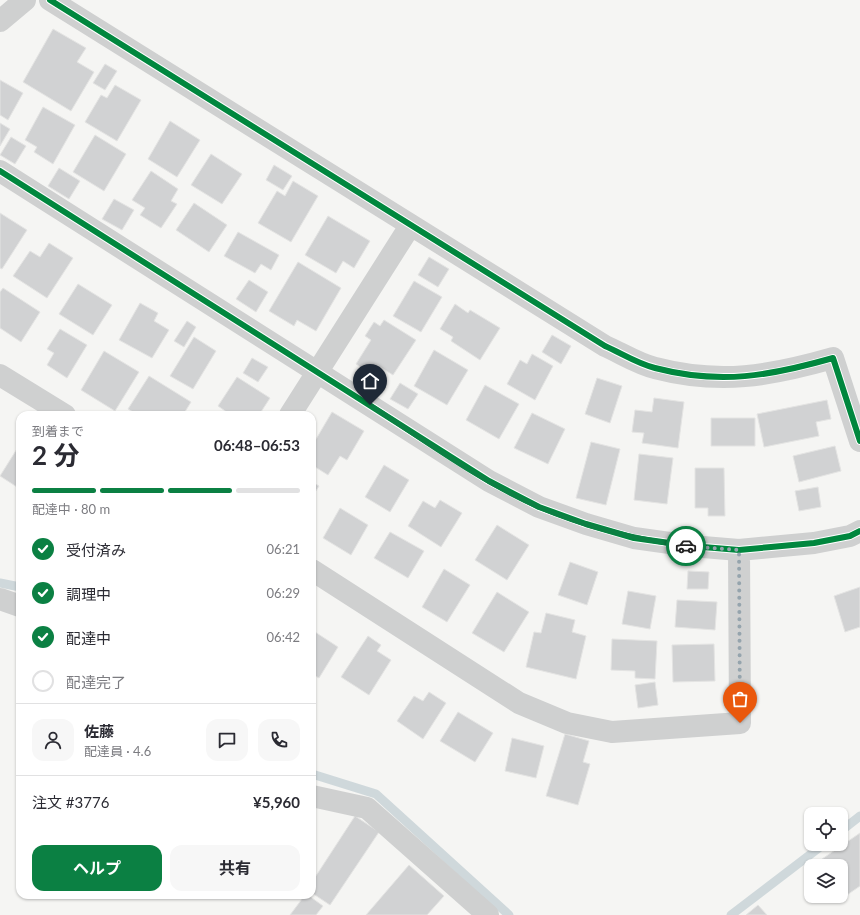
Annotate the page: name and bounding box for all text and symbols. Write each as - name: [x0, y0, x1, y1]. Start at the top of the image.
- pin: [353, 364, 387, 405]
- icon: home: [359, 370, 381, 392]
- text: 到着まで: [32, 423, 84, 439]
- text: 06:48–06:53: [214, 436, 300, 454]
- text: 2 分: [32, 439, 79, 471]
- text: 配達中 · 80 m: [32, 501, 110, 517]
- courier: [666, 526, 706, 566]
- icon: car: [675, 535, 697, 557]
- icon: check: [32, 538, 54, 560]
- text: 受付済み: [66, 541, 126, 559]
- text: 06:21: [267, 541, 300, 557]
- icon: check: [32, 582, 54, 604]
- text: 調理中: [66, 585, 111, 603]
- text: 06:29: [267, 585, 300, 601]
- icon: check: [32, 626, 54, 648]
- text: 配達中: [66, 629, 111, 647]
- text: 06:42: [267, 629, 300, 645]
- text: 配達完了: [66, 673, 126, 691]
- pin: [723, 682, 757, 723]
- icon: bag: [729, 688, 751, 710]
- button: person: [32, 719, 74, 761]
- button: chat: [206, 719, 248, 761]
- button: phone: [258, 719, 300, 761]
- text: 佐藤: [84, 722, 114, 740]
- text: 配達員 · 4.6: [84, 743, 151, 759]
- text: 注文 #3776: [32, 793, 109, 811]
- text: ¥5,960: [253, 793, 300, 811]
- map controls: [804, 807, 848, 903]
- button: locate: [804, 807, 848, 851]
- button: ヘルプ: [32, 845, 162, 891]
- button: 共有: [170, 845, 300, 891]
- button: layers: [804, 859, 848, 903]

